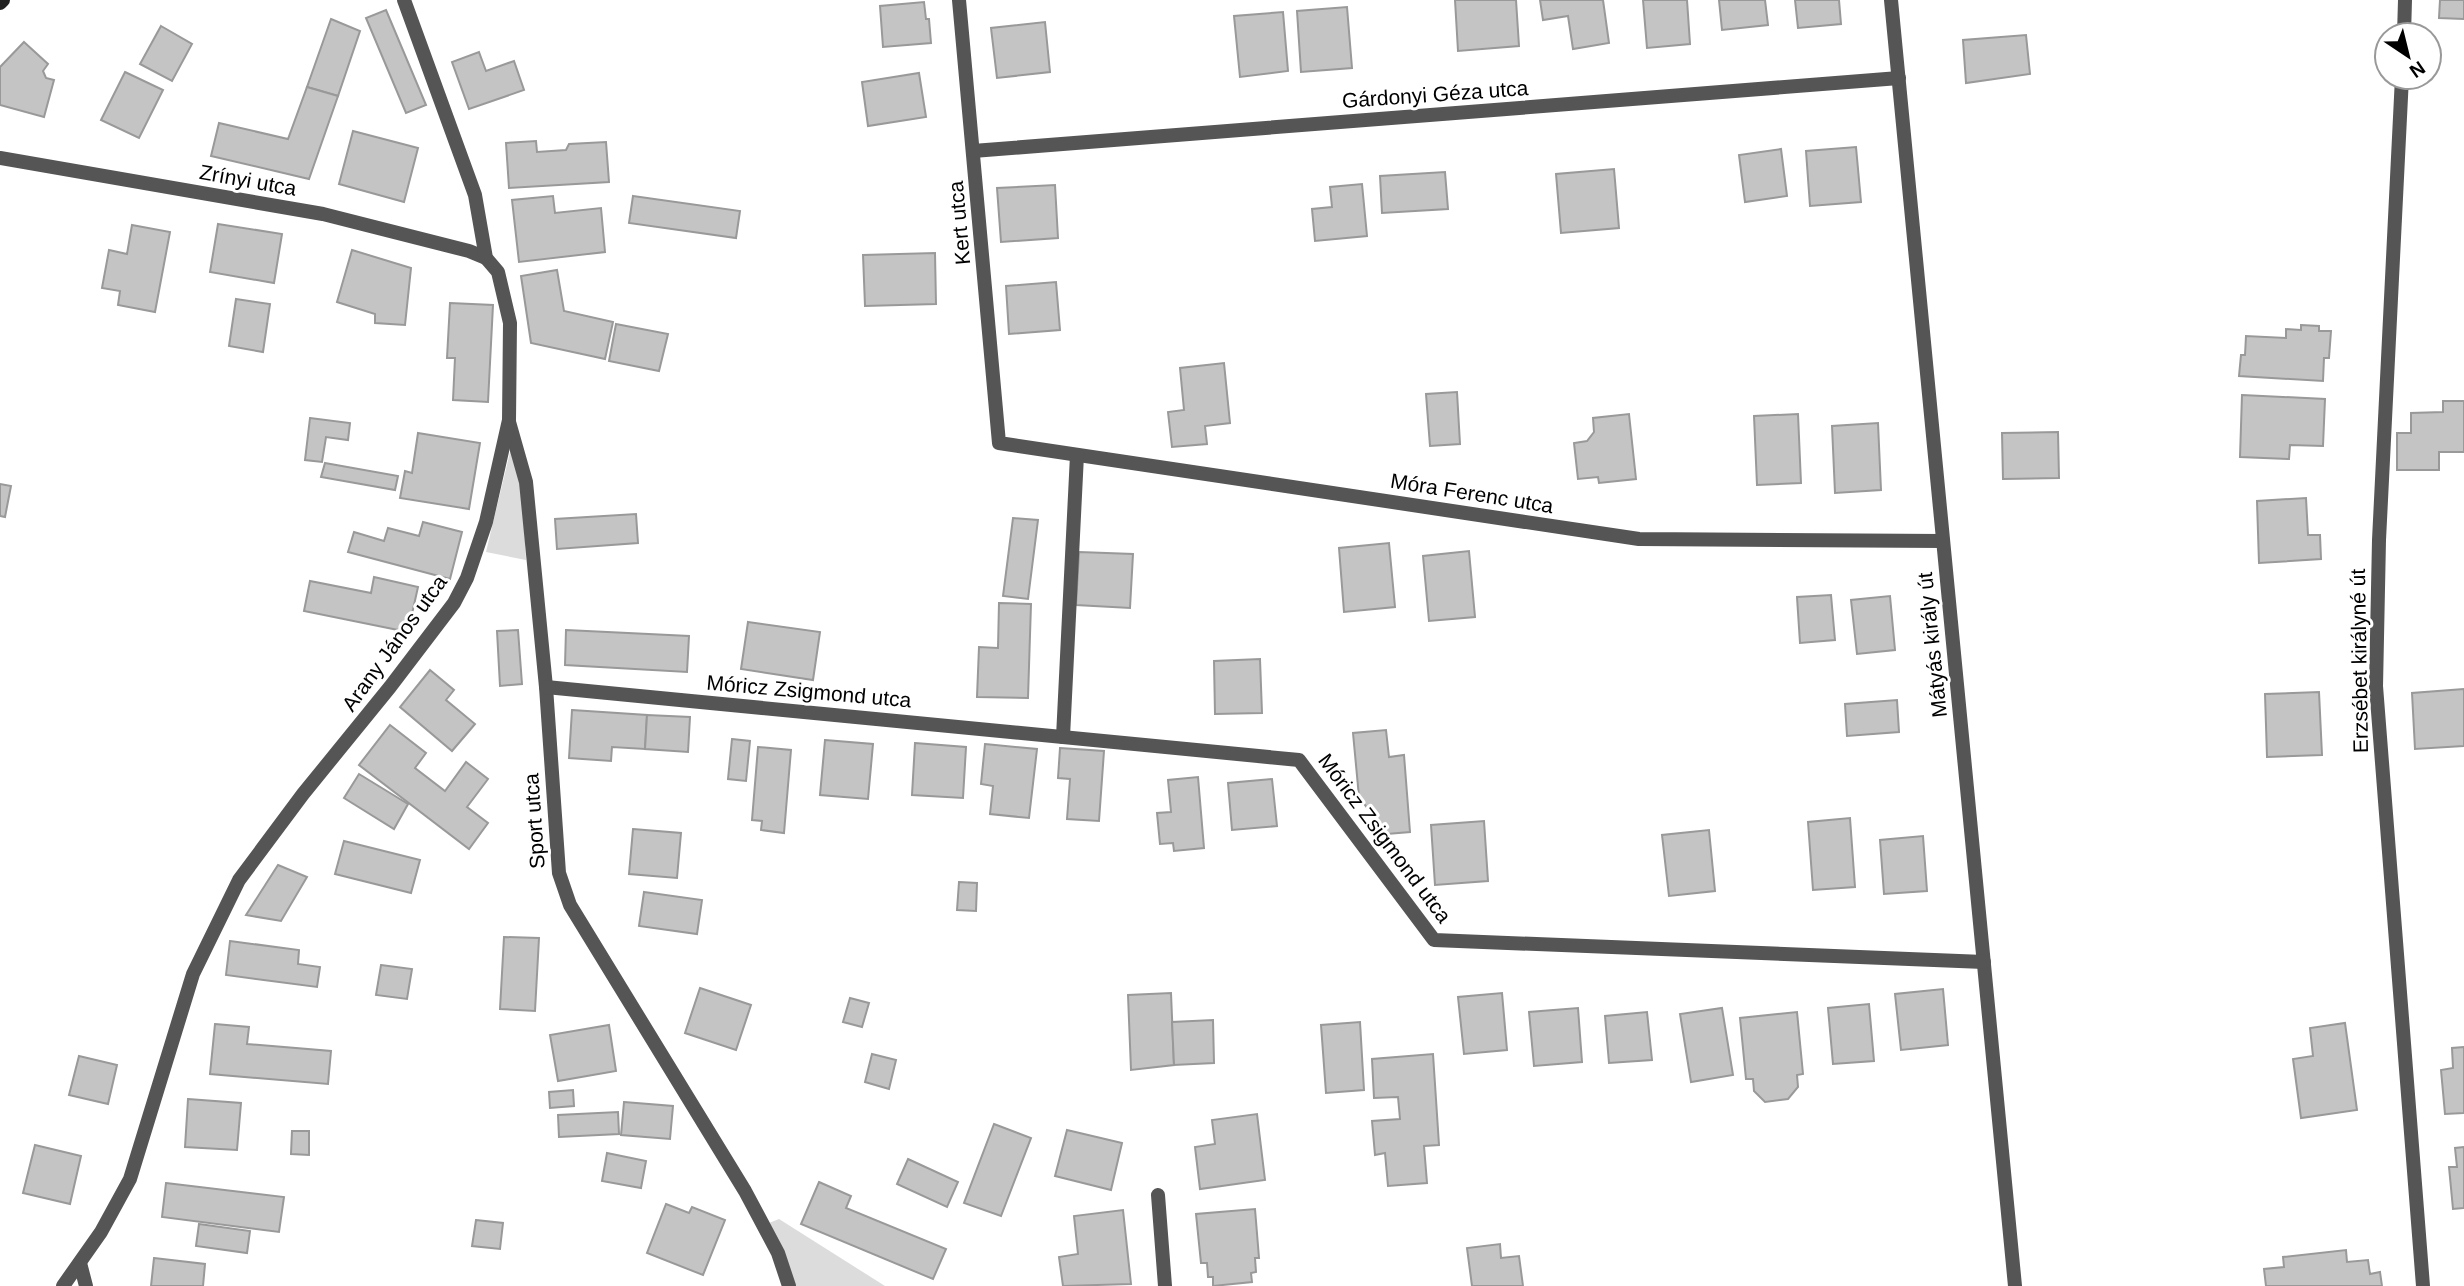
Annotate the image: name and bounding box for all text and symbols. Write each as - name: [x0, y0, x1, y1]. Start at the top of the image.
- north arrow: [2373, 21, 2443, 91]
- text: N: [2406, 57, 2429, 82]
- street label: Gárdonyi Géza utca: [1341, 76, 1529, 112]
- street label: Zrínyi utca: [198, 160, 299, 200]
- street label: Kert utca: [944, 180, 974, 266]
- street label: Móra Ferenc utca: [1389, 469, 1555, 517]
- street label: Erzsébet királyné út: [2346, 568, 2372, 753]
- street label: Arany János utca: [337, 570, 451, 715]
- street label: Mátyás király út: [1913, 571, 1951, 719]
- street label: Móricz Zsigmond utca: [706, 671, 913, 711]
- street label: Móricz Zsigmond utca: [1314, 749, 1456, 927]
- street label: Sport utca: [519, 772, 549, 870]

